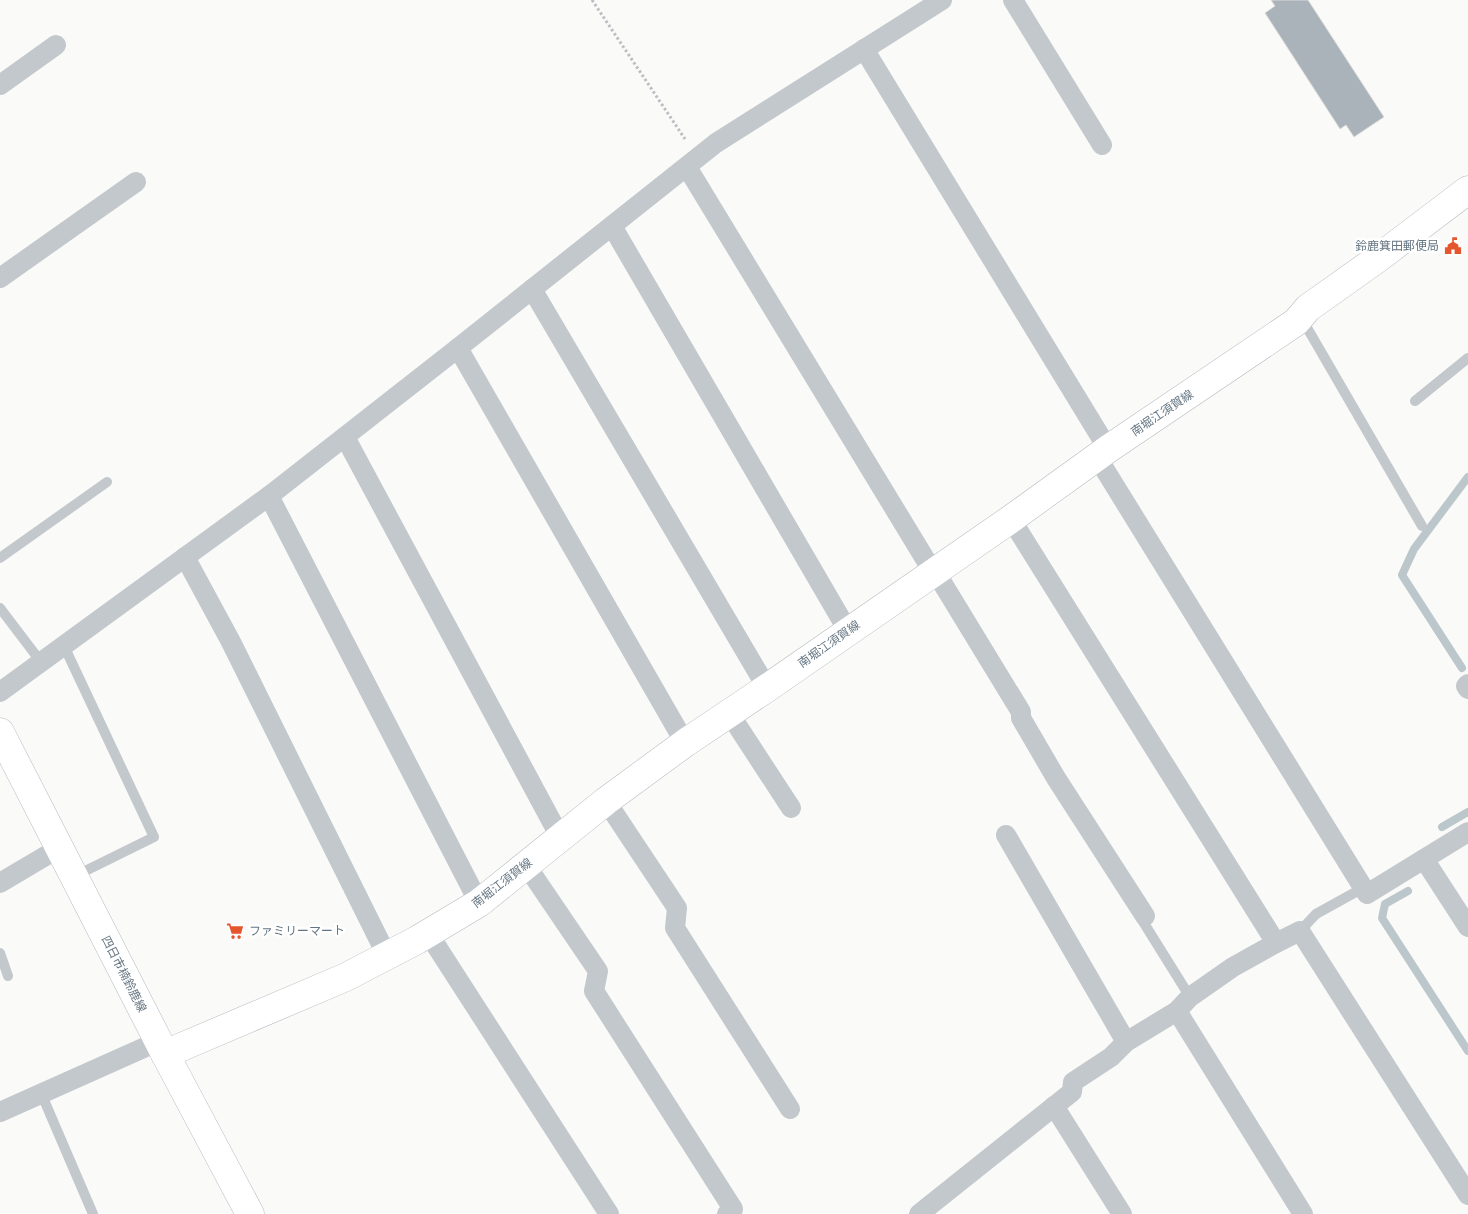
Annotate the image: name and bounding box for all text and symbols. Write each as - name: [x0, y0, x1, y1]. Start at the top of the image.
- public building icon: 鈴鹿箕田郵便局: [1443, 236, 1463, 256]
- place label: 鈴鹿箕田郵便局: [1355, 239, 1439, 253]
- street label: 南堀江須賀線: [1128, 387, 1196, 439]
- street label: 南堀江須賀線: [795, 618, 863, 670]
- street label: 南堀江須賀線: [469, 855, 535, 911]
- supermarket icon: ファミリーマート: [225, 921, 245, 941]
- place label: ファミリーマート: [249, 924, 345, 938]
- street label: 四日市楠鈴鹿線: [99, 933, 149, 1015]

